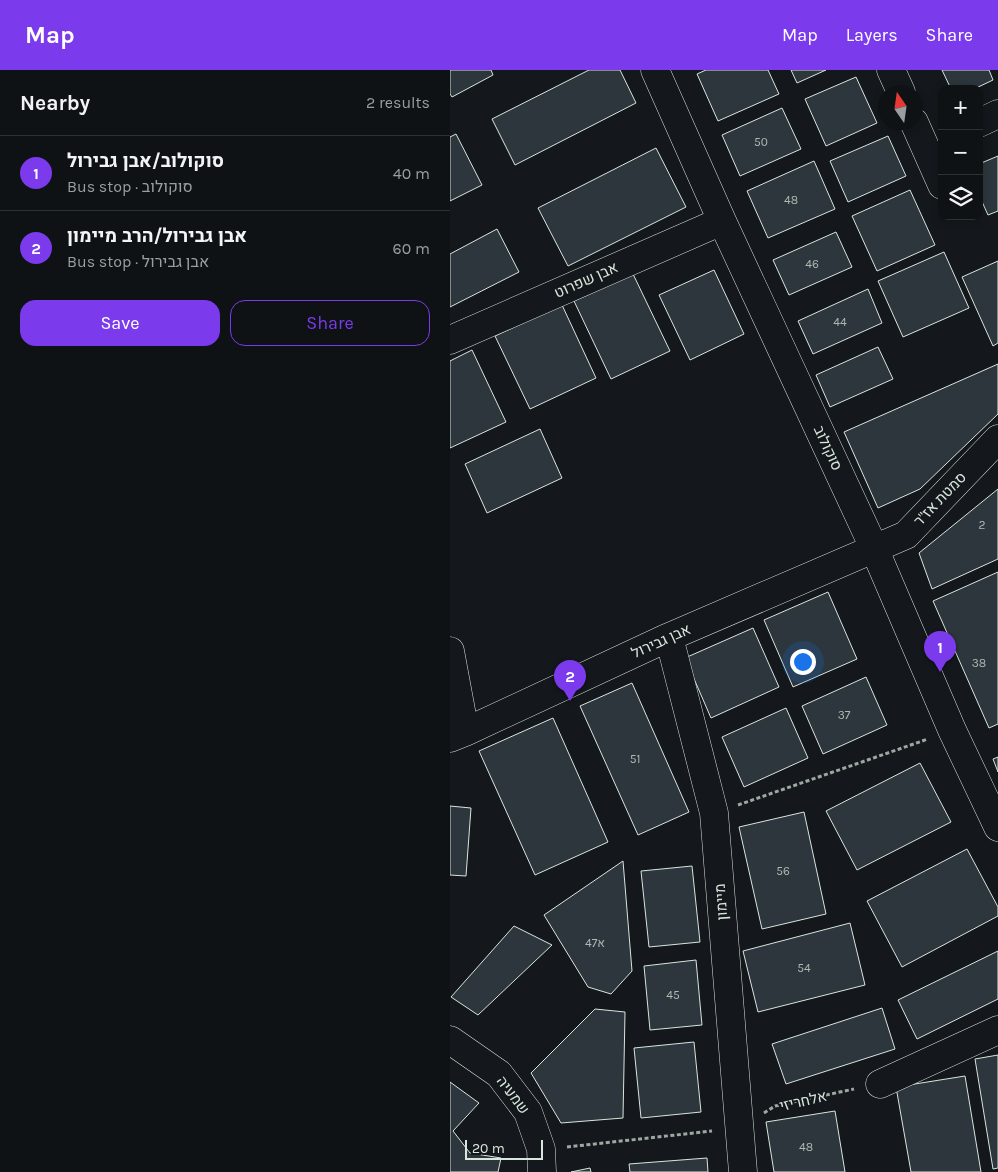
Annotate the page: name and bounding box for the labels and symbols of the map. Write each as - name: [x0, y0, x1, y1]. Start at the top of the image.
- north arrow: [878, 85, 923, 130]
- house number: 50: [754, 135, 768, 149]
- house number: 48: [784, 193, 798, 207]
- house number: 46: [805, 257, 819, 271]
- street label: אבן שפרוט: [551, 258, 621, 302]
- house number: 44: [833, 315, 847, 329]
- street label: סוקולוב: [810, 423, 846, 473]
- street label: סמטת אז"ר: [910, 468, 970, 530]
- house number: 2: [979, 518, 986, 532]
- street label: אבן גבירול: [629, 620, 693, 662]
- pin: 1: [924, 631, 956, 672]
- your location: [790, 649, 816, 675]
- house number: 38: [972, 656, 986, 670]
- pin: 2: [554, 660, 586, 701]
- house number: 37: [838, 708, 851, 722]
- house number: 51: [630, 752, 640, 766]
- house number: 56: [776, 864, 790, 878]
- street label: מיימון: [711, 883, 731, 921]
- house number: א47: [585, 936, 605, 950]
- house number: 54: [797, 961, 811, 975]
- house number: 45: [666, 988, 680, 1002]
- street label: שמעיה: [493, 1072, 533, 1118]
- street label: אלחריזי: [778, 1087, 828, 1115]
- scale bar: [465, 1137, 542, 1160]
- house number: 48: [799, 1140, 813, 1154]

